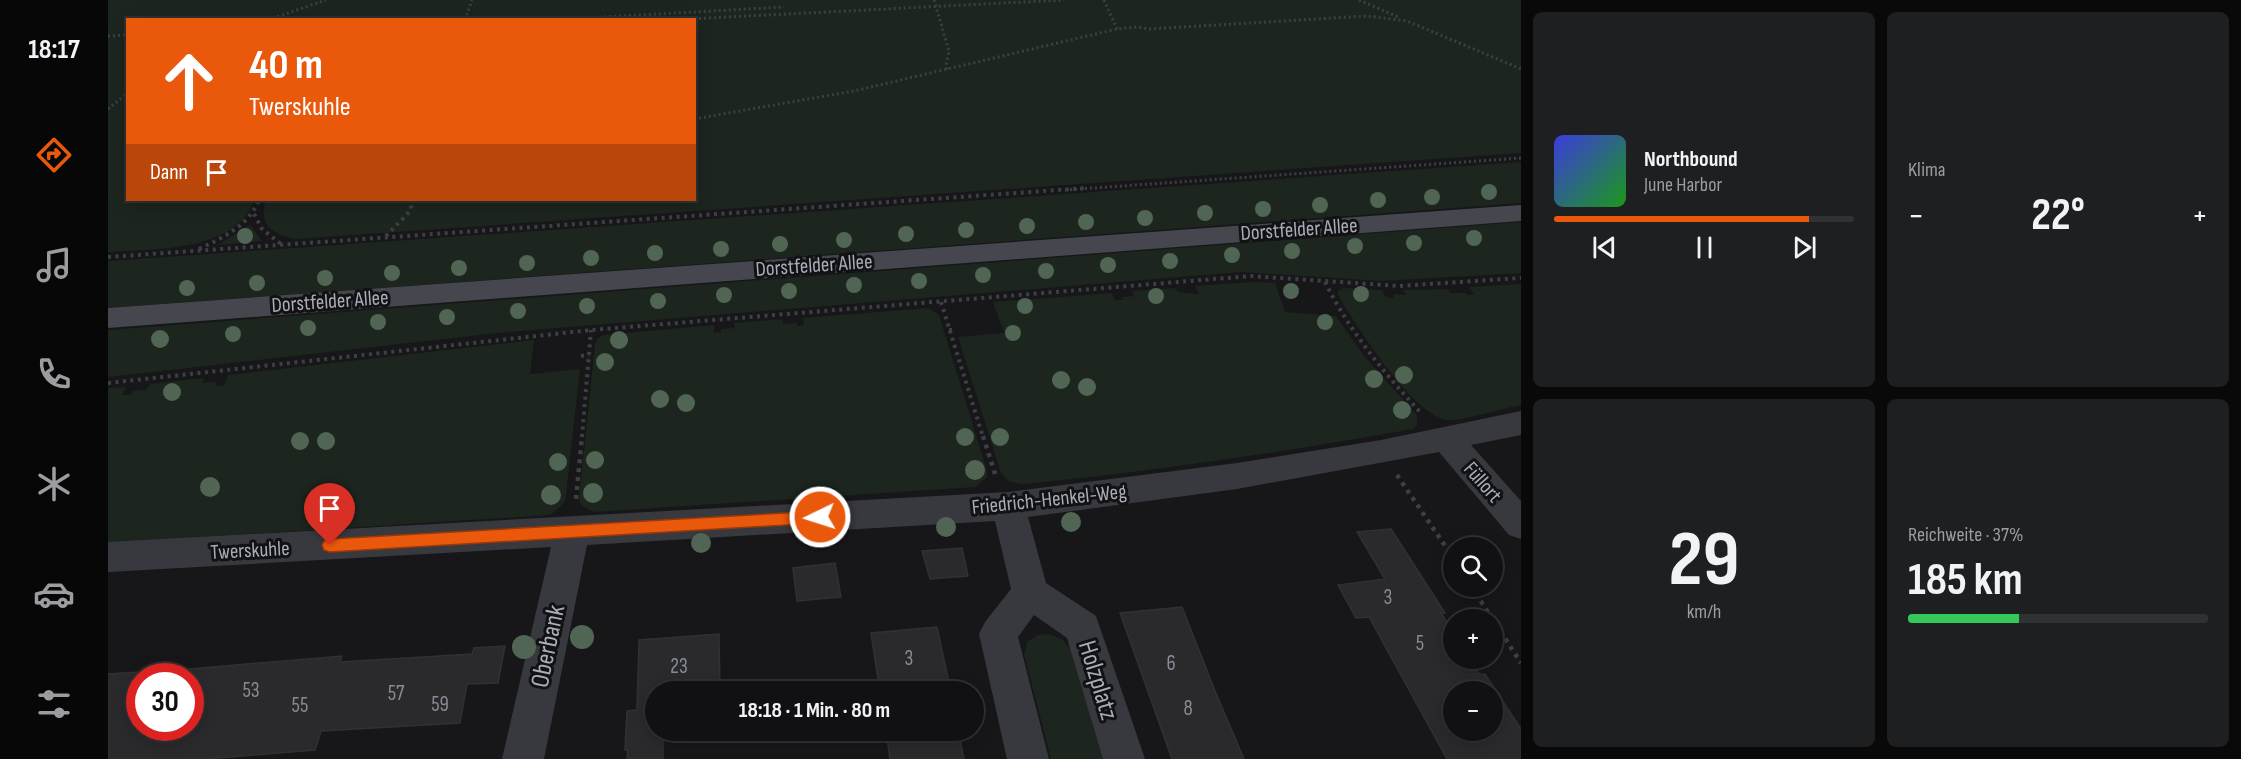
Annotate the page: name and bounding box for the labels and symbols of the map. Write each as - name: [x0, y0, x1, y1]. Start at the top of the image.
- street label: Dorstfelder Allee: [1240, 213, 1358, 246]
- street label: Dorstfelder Allee: [755, 249, 873, 282]
- street label: Dorstfelder Allee: [271, 285, 389, 318]
- street label: Füllort: [1458, 457, 1507, 508]
- street label: Friedrich-Henkel-Weg: [970, 479, 1128, 520]
- pin: [304, 483, 355, 545]
- position arrow: [788, 485, 852, 549]
- street label: Twerskuhle: [210, 536, 290, 565]
- house number: 3: [1384, 585, 1392, 610]
- street label: Oberbank: [525, 602, 572, 690]
- house number: 5: [1416, 631, 1424, 656]
- street label: Holzplatz: [1071, 637, 1124, 724]
- house number: 3: [905, 646, 913, 671]
- house number: 6: [1166, 651, 1176, 676]
- house number: 23: [670, 654, 688, 679]
- speed limit sign: 30: [126, 663, 204, 741]
- house number: 53: [242, 678, 260, 703]
- house number: 57: [388, 681, 405, 706]
- house number: 59: [431, 692, 449, 717]
- house number: 55: [292, 693, 308, 718]
- house number: 8: [1183, 696, 1193, 721]

